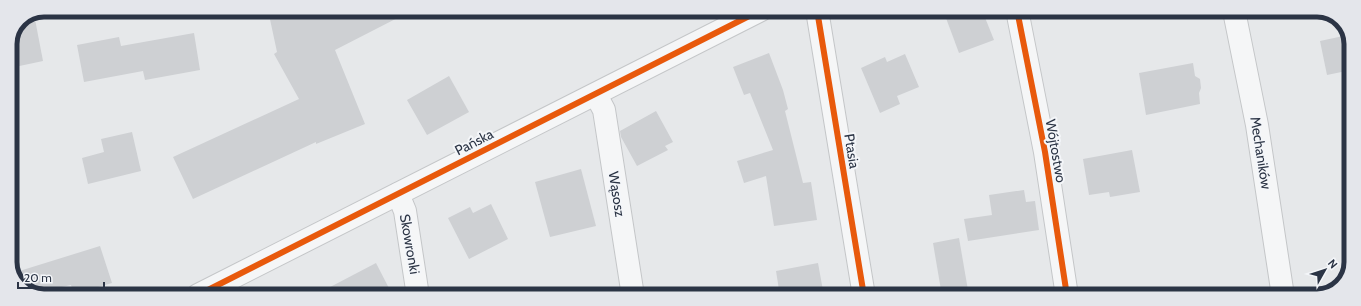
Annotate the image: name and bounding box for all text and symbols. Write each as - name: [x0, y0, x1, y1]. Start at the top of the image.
- street label: Mechaników: [1246, 115, 1276, 191]
- street label: Wójtostwo: [1042, 118, 1070, 184]
- street label: Pańska: [452, 125, 497, 159]
- street label: Ptasia: [840, 132, 864, 170]
- street label: Wąsosz: [605, 170, 630, 218]
- street label: Skowronki: [396, 212, 424, 276]
- north arrow: [1305, 250, 1345, 290]
- text: N: [1325, 256, 1341, 271]
- scale bar: [18, 264, 104, 290]
- text: 20 m: [24, 270, 52, 285]

